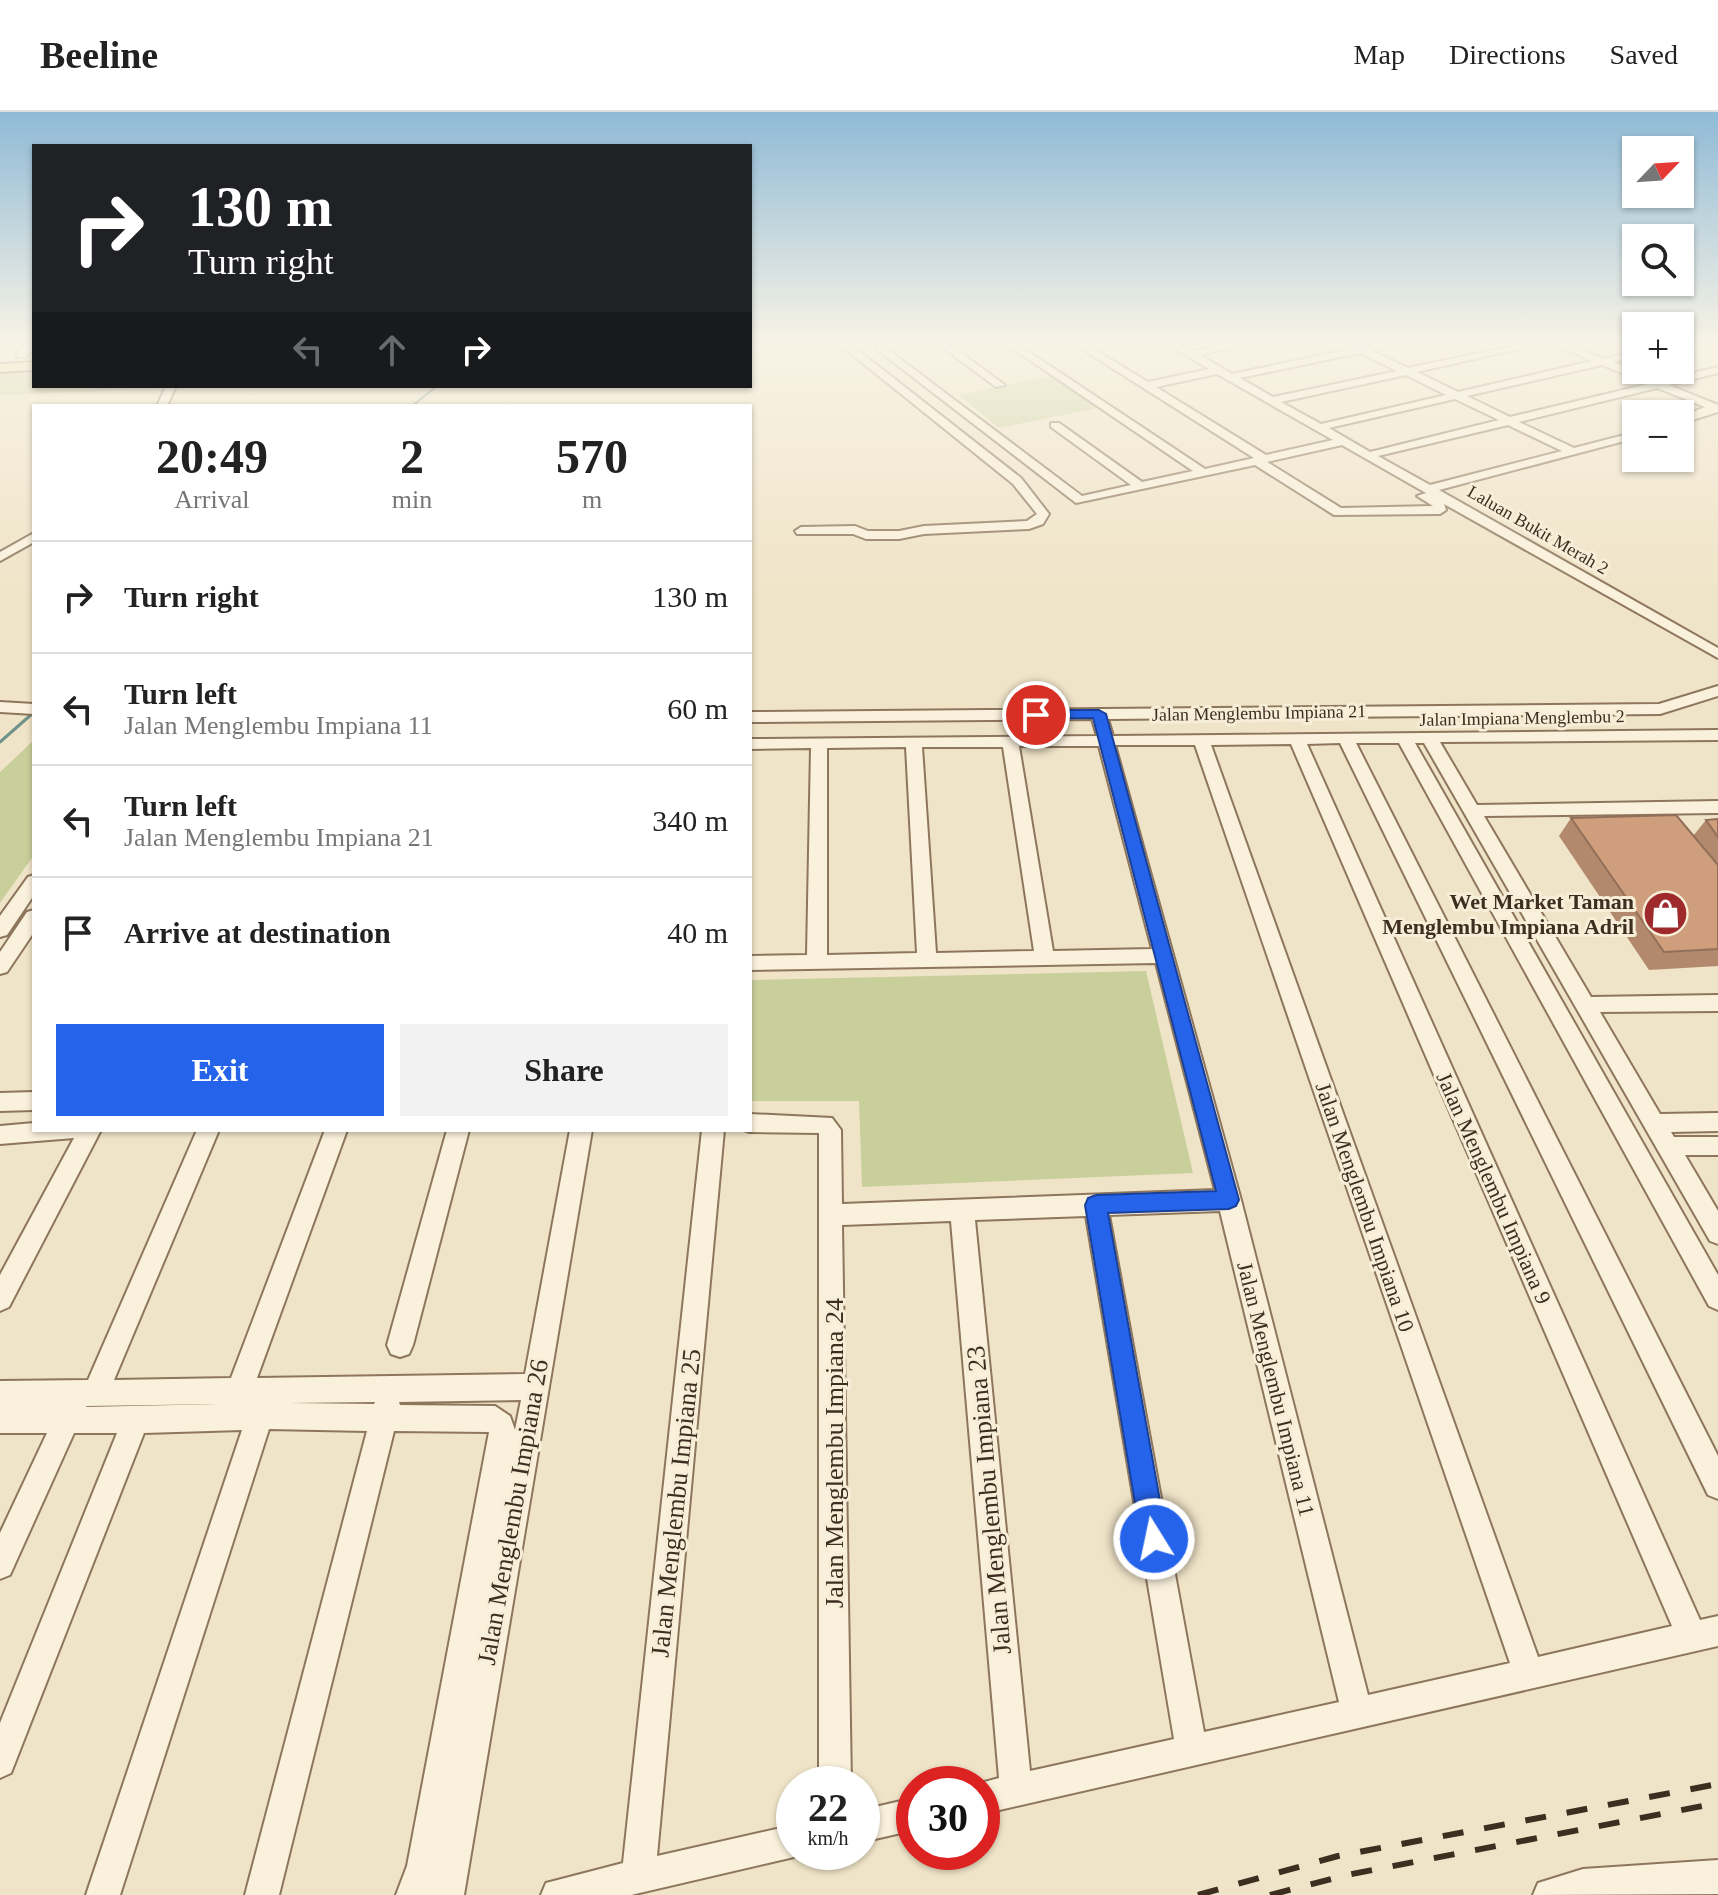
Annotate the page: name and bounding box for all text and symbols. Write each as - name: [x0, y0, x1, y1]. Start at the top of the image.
- text: Beeline: [40, 34, 158, 76]
- text: Map: [1354, 39, 1405, 70]
- text: Directions: [1449, 39, 1566, 70]
- text: Saved: [1610, 39, 1678, 70]
- north arrow: [1622, 136, 1694, 208]
- map controls: [1622, 136, 1694, 472]
- icon: right: [56, 176, 160, 280]
- text: 130 m: [188, 176, 333, 238]
- button: search: [1622, 224, 1694, 296]
- text: Turn right: [188, 242, 334, 282]
- button: +: [1622, 312, 1694, 384]
- icon: left: [286, 328, 330, 372]
- icon: ahead: [370, 328, 414, 372]
- icon: right: [454, 328, 498, 372]
- button: −: [1622, 400, 1694, 472]
- text: 20:49: [156, 430, 268, 483]
- text: 2: [400, 430, 424, 483]
- text: 570: [556, 430, 628, 483]
- street label: Laluan Bukit Merah 2: [1464, 481, 1612, 579]
- text: Arrival: [174, 485, 249, 514]
- text: min: [392, 485, 432, 514]
- text: m: [582, 485, 602, 514]
- icon: right: [56, 575, 100, 619]
- text: Turn right: [124, 580, 259, 613]
- text: 130 m: [652, 580, 728, 613]
- text: Turn left: [124, 677, 237, 710]
- pin: [1002, 681, 1070, 749]
- icon: left: [56, 687, 100, 731]
- text: 60 m: [667, 692, 728, 725]
- icon: arrive: [1014, 693, 1058, 737]
- street label: Jalan Menglembu Impiana 21: [1152, 701, 1366, 725]
- street label: Jalan Impiana Menglembu 2: [1419, 706, 1625, 730]
- text: Jalan Menglembu Impiana 11: [124, 711, 433, 740]
- text: Turn left: [124, 789, 237, 822]
- icon: left: [56, 799, 100, 843]
- text: 340 m: [652, 804, 728, 837]
- text: Jalan Menglembu Impiana 21: [124, 823, 434, 852]
- place label: Wet Market Taman Menglembu Impiana Adril: [1382, 889, 1634, 939]
- shop icon: Wet Market Taman Menglembu Impiana Adril: [1641, 890, 1689, 938]
- icon: arrive: [56, 911, 100, 955]
- text: Arrive at destination: [124, 916, 391, 949]
- text: 40 m: [667, 916, 728, 949]
- button: Exit: [56, 1024, 384, 1116]
- button: Share: [400, 1024, 728, 1116]
- street label: Jalan Menglembu Impiana 9: [1432, 1068, 1556, 1308]
- street label: Jalan Menglembu Impiana 10: [1311, 1079, 1419, 1335]
- street label: Jalan Menglembu Impiana 11: [1232, 1259, 1320, 1519]
- street label: Jalan Menglembu Impiana 24: [820, 1298, 849, 1608]
- street label: Jalan Menglembu Impiana 23: [961, 1344, 1017, 1656]
- street label: Jalan Menglembu Impiana 25: [645, 1347, 707, 1659]
- street label: Jalan Menglembu Impiana 26: [472, 1357, 554, 1667]
- position arrow: [1112, 1497, 1196, 1581]
- speed limit sign: 30: [896, 1766, 1000, 1870]
- text: 22: [808, 1785, 848, 1830]
- text: km/h: [807, 1827, 849, 1849]

